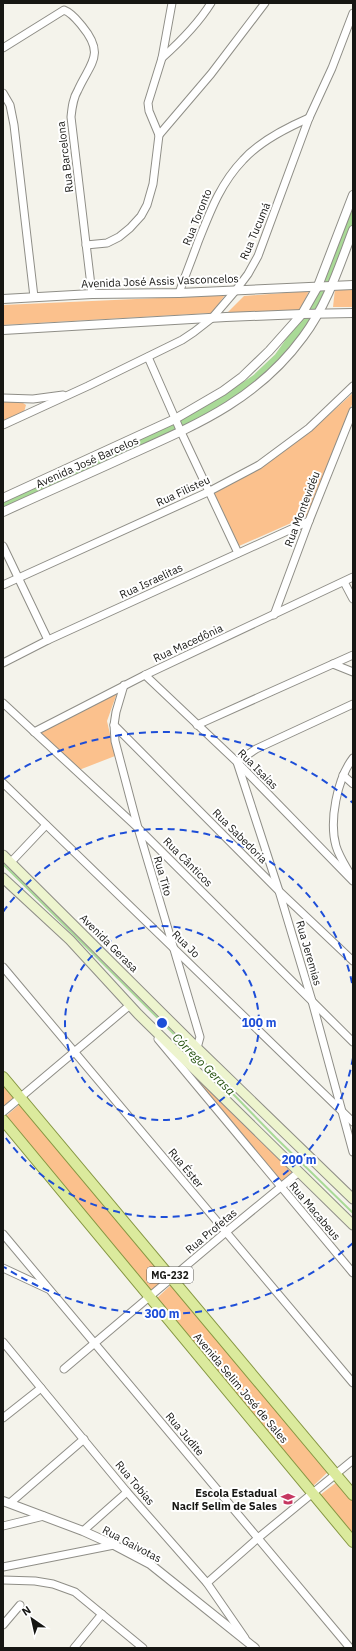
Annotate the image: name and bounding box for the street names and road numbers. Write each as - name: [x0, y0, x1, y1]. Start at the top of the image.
- street label: Rua Barcelona: [54, 121, 76, 193]
- street label: Rua Toronto: [179, 187, 215, 247]
- street label: Rua Tucumá: [237, 200, 273, 262]
- street label: Avenida José Assis Vasconcelos: [81, 271, 239, 291]
- street label: Avenida José Barcelos: [34, 433, 140, 491]
- street label: Rua Montevidéu: [281, 469, 323, 549]
- street label: Rua Filisteu: [154, 472, 212, 510]
- street label: Rua Israelitas: [117, 560, 185, 602]
- street label: Rua Macedônia: [151, 621, 225, 665]
- street label: Rua Isaías: [235, 746, 281, 792]
- street label: Rua Sabedoria: [210, 806, 270, 866]
- street label: Rua Cânticos: [160, 834, 216, 890]
- street label: Rua Tito: [151, 854, 175, 898]
- street label: Avenida Gerasa: [77, 911, 141, 975]
- street label: Rua Jeremias: [293, 919, 325, 987]
- street label: Rua Jo: [169, 927, 203, 961]
- street label: Rua Éster: [165, 1145, 207, 1191]
- street label: Rua Macabeus: [286, 1179, 344, 1243]
- street label: Rua Profetas: [182, 1205, 240, 1257]
- road number: MG-232: [147, 1267, 193, 1283]
- street label: Avenida Selim José de Sales: [191, 1330, 291, 1446]
- street label: Rua Judite: [163, 1409, 207, 1459]
- street label: Rua Tobias: [112, 1458, 158, 1508]
- street label: Rua Gaivotas: [100, 1523, 164, 1565]

